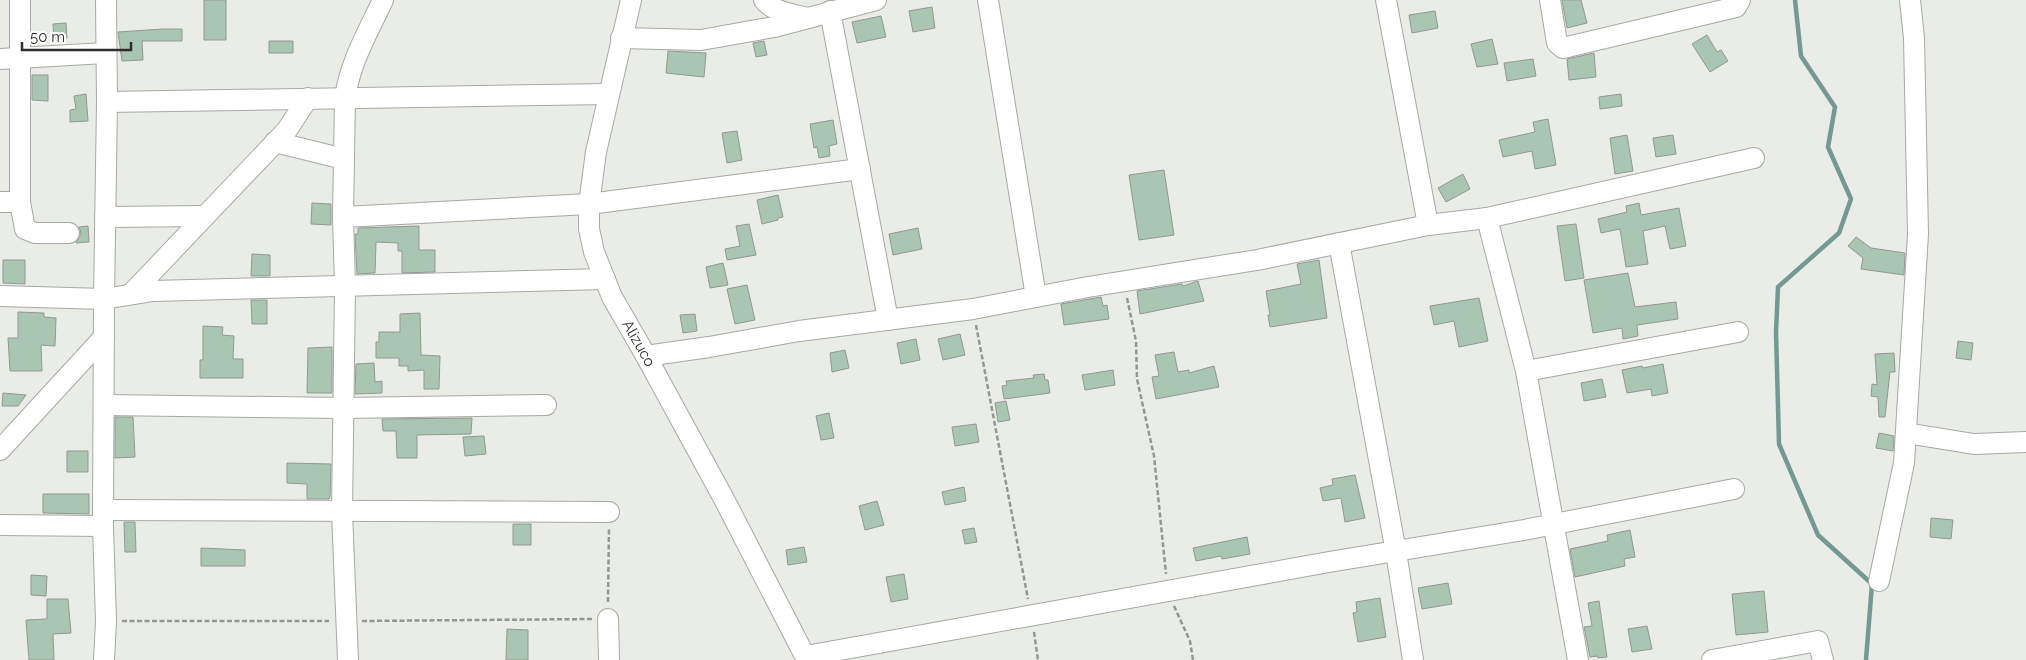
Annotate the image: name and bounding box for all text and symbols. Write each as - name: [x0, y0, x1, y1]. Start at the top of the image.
- scale bar: [22, 20, 131, 52]
- text: 50 m: [30, 28, 65, 46]
- street label: Alizuco: [618, 317, 659, 370]

